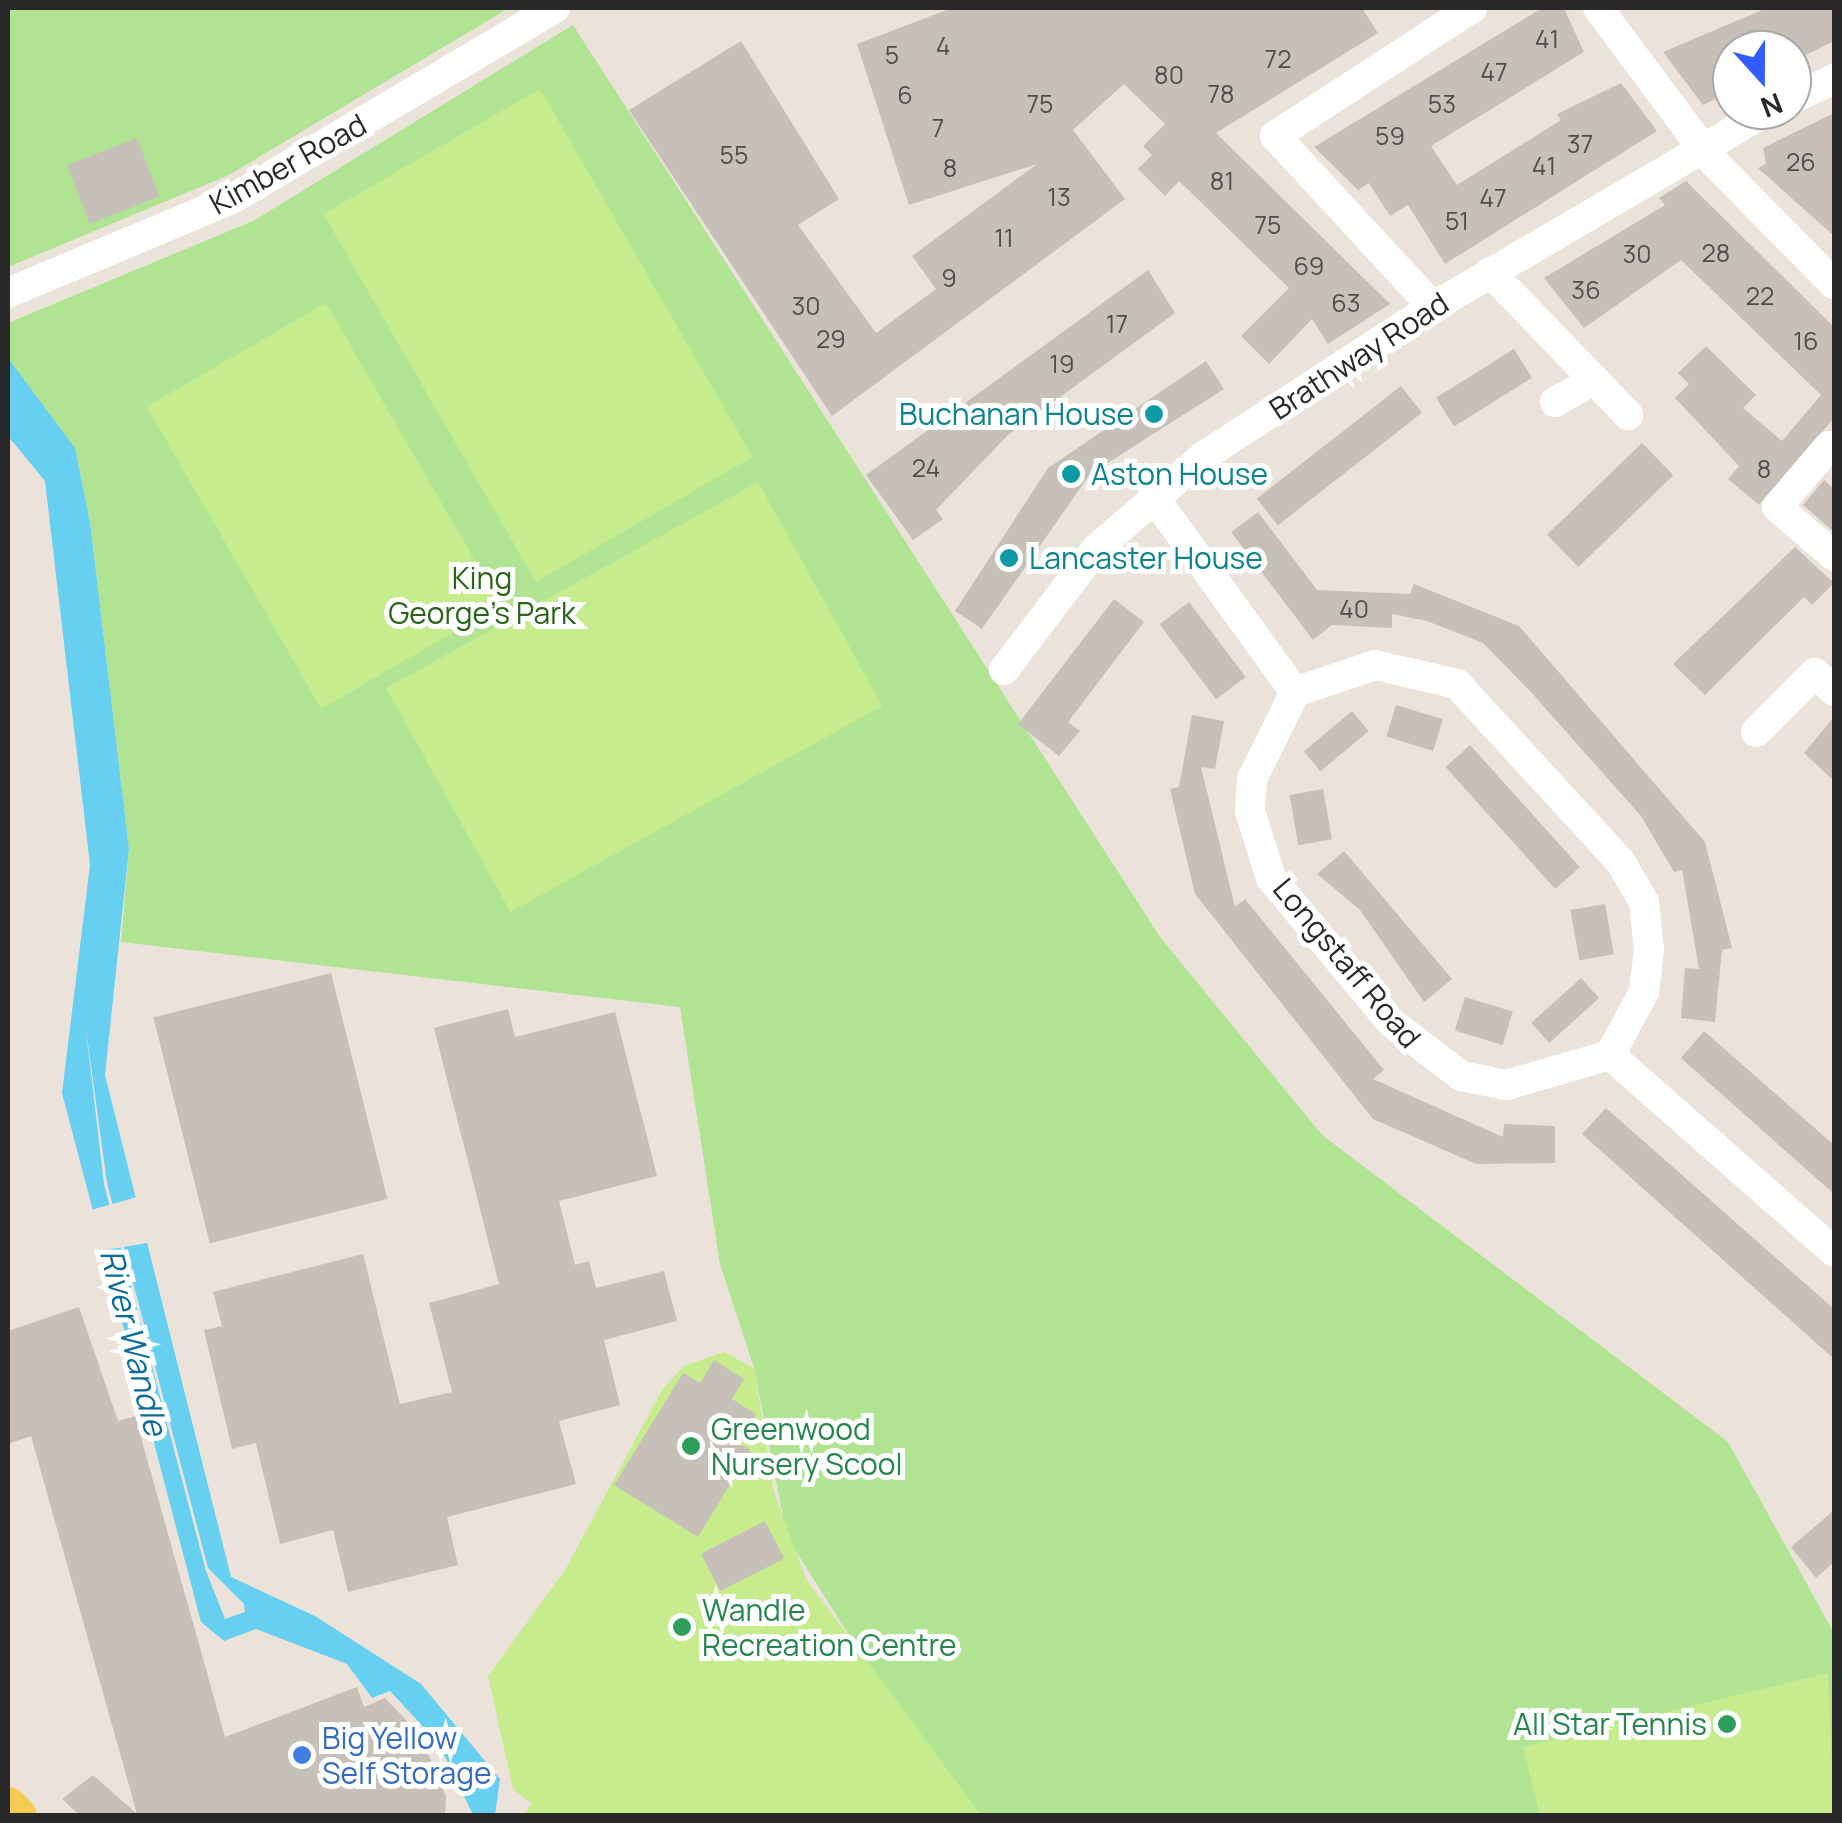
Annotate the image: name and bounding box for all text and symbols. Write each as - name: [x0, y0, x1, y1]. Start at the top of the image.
- house number: 41: [1535, 24, 1559, 54]
- north arrow: [1712, 30, 1812, 130]
- house number: 4: [936, 31, 950, 61]
- house number: 5: [885, 40, 899, 70]
- house number: 72: [1265, 44, 1291, 74]
- house number: 47: [1480, 57, 1508, 87]
- house number: 80: [1154, 60, 1184, 90]
- house number: 78: [1207, 79, 1235, 109]
- house number: 6: [897, 80, 913, 110]
- text: N: [1756, 85, 1788, 127]
- house number: 75: [1027, 89, 1053, 119]
- house number: 53: [1428, 89, 1456, 119]
- street label: Kimber Road: [203, 106, 373, 222]
- house number: 7: [932, 113, 944, 143]
- house number: 59: [1375, 121, 1405, 151]
- house number: 37: [1567, 129, 1593, 159]
- house number: 55: [720, 140, 748, 170]
- house number: 26: [1786, 147, 1816, 177]
- house number: 41: [1532, 151, 1556, 181]
- house number: 8: [943, 153, 957, 183]
- house number: 81: [1210, 166, 1234, 196]
- house number: 13: [1047, 182, 1071, 212]
- house number: 47: [1479, 183, 1507, 213]
- house number: 51: [1445, 206, 1469, 236]
- house number: 75: [1255, 210, 1281, 240]
- house number: 11: [994, 223, 1014, 253]
- house number: 28: [1702, 238, 1730, 268]
- house number: 30: [1622, 239, 1652, 269]
- house number: 69: [1294, 251, 1324, 281]
- house number: 9: [941, 263, 957, 293]
- house number: 36: [1571, 275, 1601, 305]
- house number: 22: [1746, 281, 1774, 311]
- street label: Brathway Road: [1263, 285, 1455, 427]
- house number: 63: [1331, 288, 1361, 318]
- house number: 30: [791, 291, 821, 321]
- house number: 17: [1106, 309, 1128, 339]
- house number: 29: [816, 324, 846, 354]
- house number: 16: [1793, 326, 1819, 356]
- house number: 19: [1049, 349, 1075, 379]
- place label: Buchanan House: [899, 396, 1134, 432]
- marker: Buchanan House: [1143, 403, 1165, 425]
- house number: 24: [912, 453, 940, 483]
- house number: 8: [1757, 454, 1771, 484]
- place label: Aston House: [1091, 456, 1268, 492]
- marker: Aston House: [1060, 463, 1082, 485]
- place label: Lancaster House: [1029, 540, 1263, 576]
- marker: Lancaster House: [998, 547, 1020, 569]
- park label: King George's Park: [388, 560, 576, 630]
- house number: 40: [1339, 594, 1369, 624]
- street label: Longstaff Road: [1266, 871, 1428, 1055]
- water label: River Wandle: [92, 1245, 176, 1439]
- place label: Greenwood Nursery Scool: [711, 1411, 902, 1482]
- marker: Greenwood Nursery Scool: [680, 1435, 702, 1457]
- place label: Wandle Recreation Centre: [702, 1592, 956, 1662]
- marker: Wandle Recreation Centre: [671, 1616, 693, 1638]
- place label: All Star Tennis: [1513, 1706, 1707, 1742]
- marker: All Star Tennis: [1716, 1713, 1738, 1735]
- place label: Big Yellow Self Storage: [322, 1720, 491, 1790]
- marker: Big Yellow Self Storage: [291, 1744, 313, 1766]

